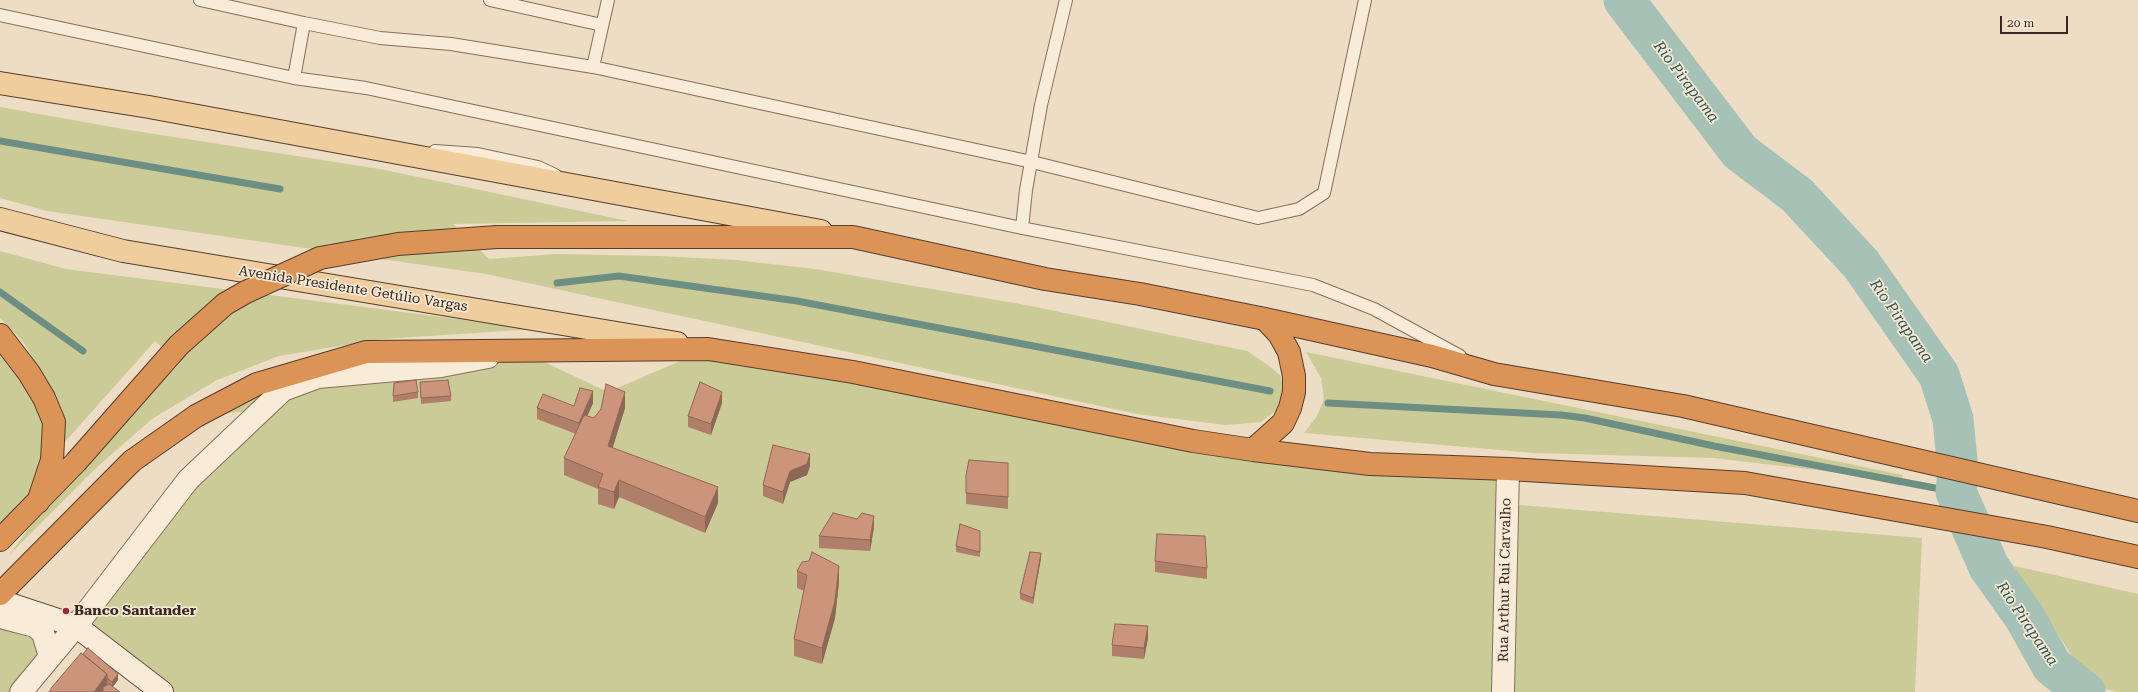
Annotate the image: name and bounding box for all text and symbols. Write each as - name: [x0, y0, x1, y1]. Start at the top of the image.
- scale bar: [2002, 8, 2070, 34]
- text: 20 m: [2007, 16, 2034, 30]
- water label: Rio Pirapama: [1650, 38, 1722, 126]
- street label: Avenida Presidente Getúlio Vargas: [237, 263, 469, 315]
- water label: Rio Pirapama: [1866, 276, 1936, 366]
- street label: Rua Arthur Rui Carvalho: [1495, 498, 1515, 662]
- water label: Rio Pirapama: [1992, 579, 2062, 669]
- place label: Banco Santander: [74, 603, 196, 619]
- marker: Banco Santander: [61, 606, 71, 616]

